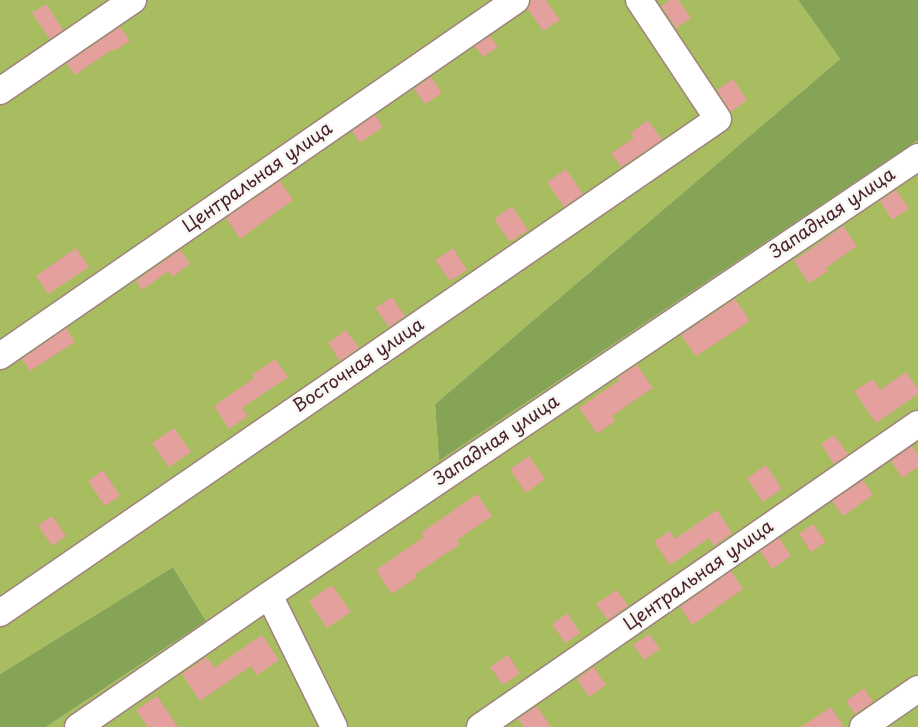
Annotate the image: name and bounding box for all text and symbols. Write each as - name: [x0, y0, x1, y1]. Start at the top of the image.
- street label: Центральная улица: [179, 118, 337, 238]
- street label: Западная улица: [766, 164, 900, 264]
- street label: Восточная улица: [290, 314, 428, 418]
- street label: Западная улица: [430, 391, 564, 491]
- street label: Центральная улица: [620, 516, 778, 636]

